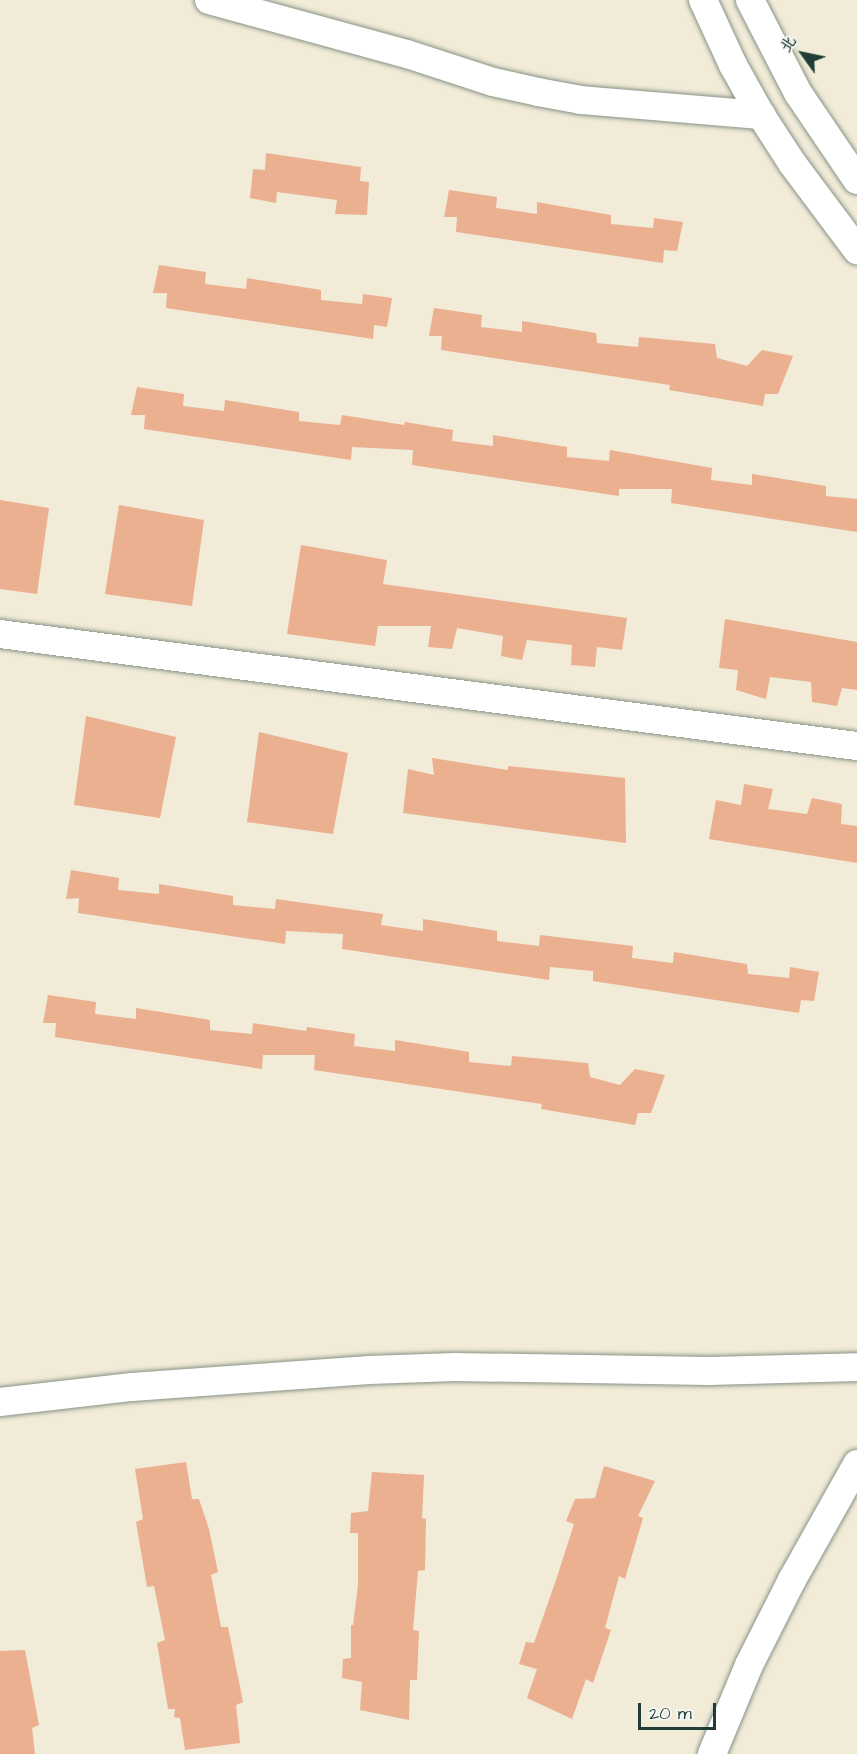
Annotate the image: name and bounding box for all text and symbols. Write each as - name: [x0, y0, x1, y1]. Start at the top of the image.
- north arrow: [773, 24, 833, 84]
- text: 北: [774, 31, 801, 57]
- scale bar: [641, 1691, 719, 1729]
- text: 20 m: [649, 1701, 692, 1726]

